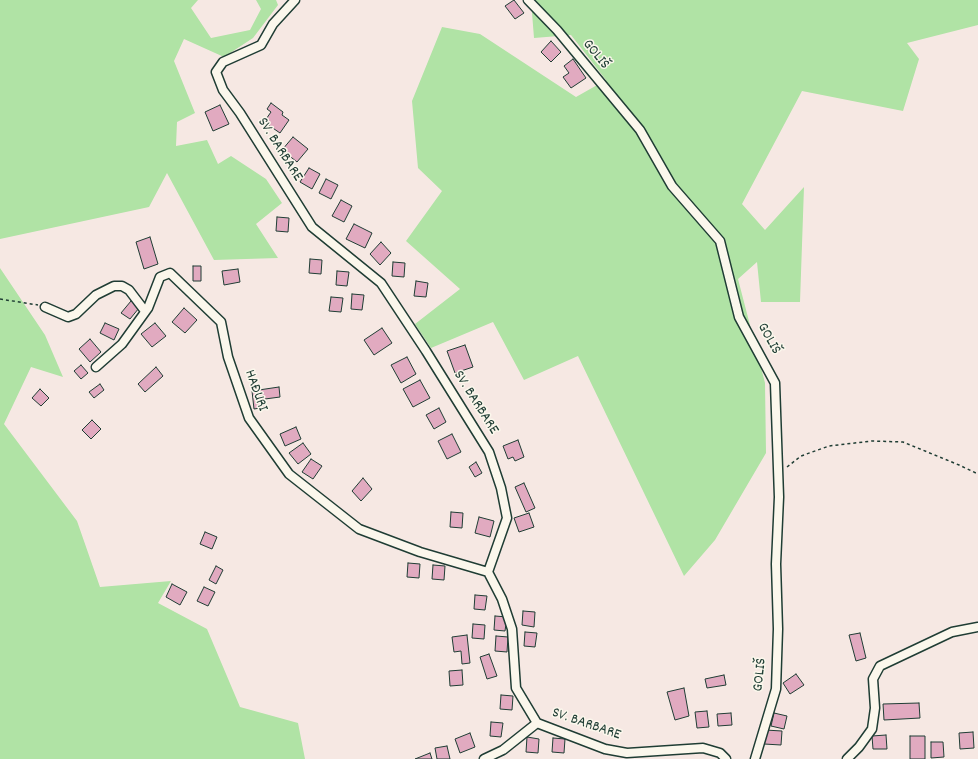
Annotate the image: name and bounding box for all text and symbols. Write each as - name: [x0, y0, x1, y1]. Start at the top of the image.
- street label: GOLIŠ: [578, 36, 612, 74]
- street label: SV. BARBARE: [252, 115, 306, 185]
- street label: GOLIŠ: [752, 320, 784, 358]
- street label: HAĐURI: [239, 368, 271, 414]
- street label: SV. BARBARE: [448, 368, 502, 438]
- street label: GOLIŠ: [750, 658, 772, 692]
- street label: SV. BARBARE: [549, 705, 623, 745]

